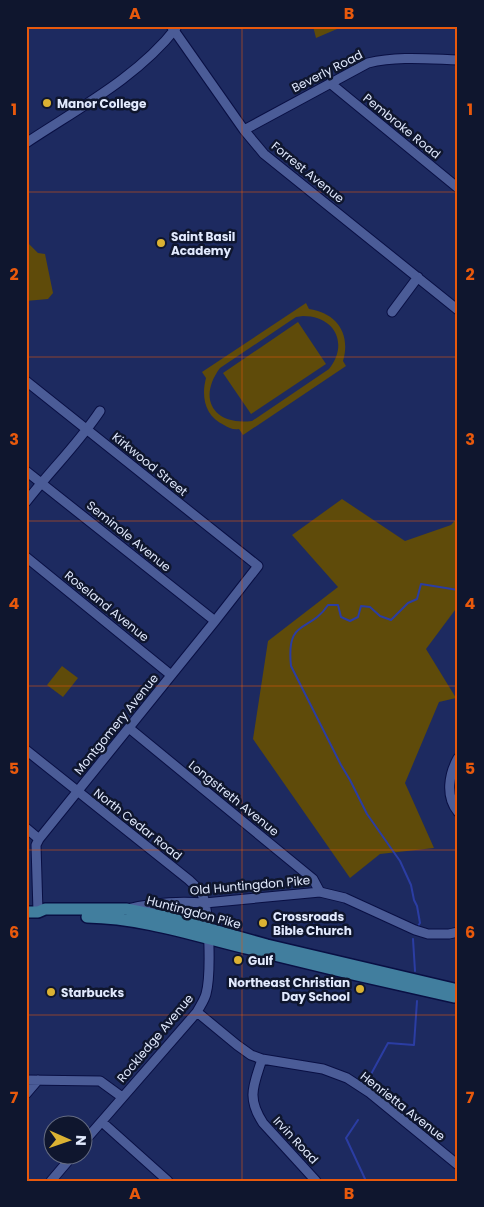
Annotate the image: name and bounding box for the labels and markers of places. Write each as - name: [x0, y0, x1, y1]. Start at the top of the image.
- place label: Manor College: [57, 95, 147, 112]
- marker: Manor College: [41, 97, 53, 109]
- place label: Saint Basil Academy: [171, 228, 235, 259]
- marker: Saint Basil Academy: [155, 237, 167, 249]
- place label: Crossroads Bible Church: [273, 908, 352, 939]
- marker: Crossroads Bible Church: [257, 917, 269, 929]
- place label: Gulf: [248, 952, 274, 969]
- marker: Gulf: [232, 954, 244, 966]
- place label: Northeast Christian Day School: [228, 974, 350, 1005]
- marker: Northeast Christian Day School: [354, 983, 366, 995]
- place label: Starbucks: [61, 984, 124, 1001]
- marker: Starbucks: [45, 986, 57, 998]

